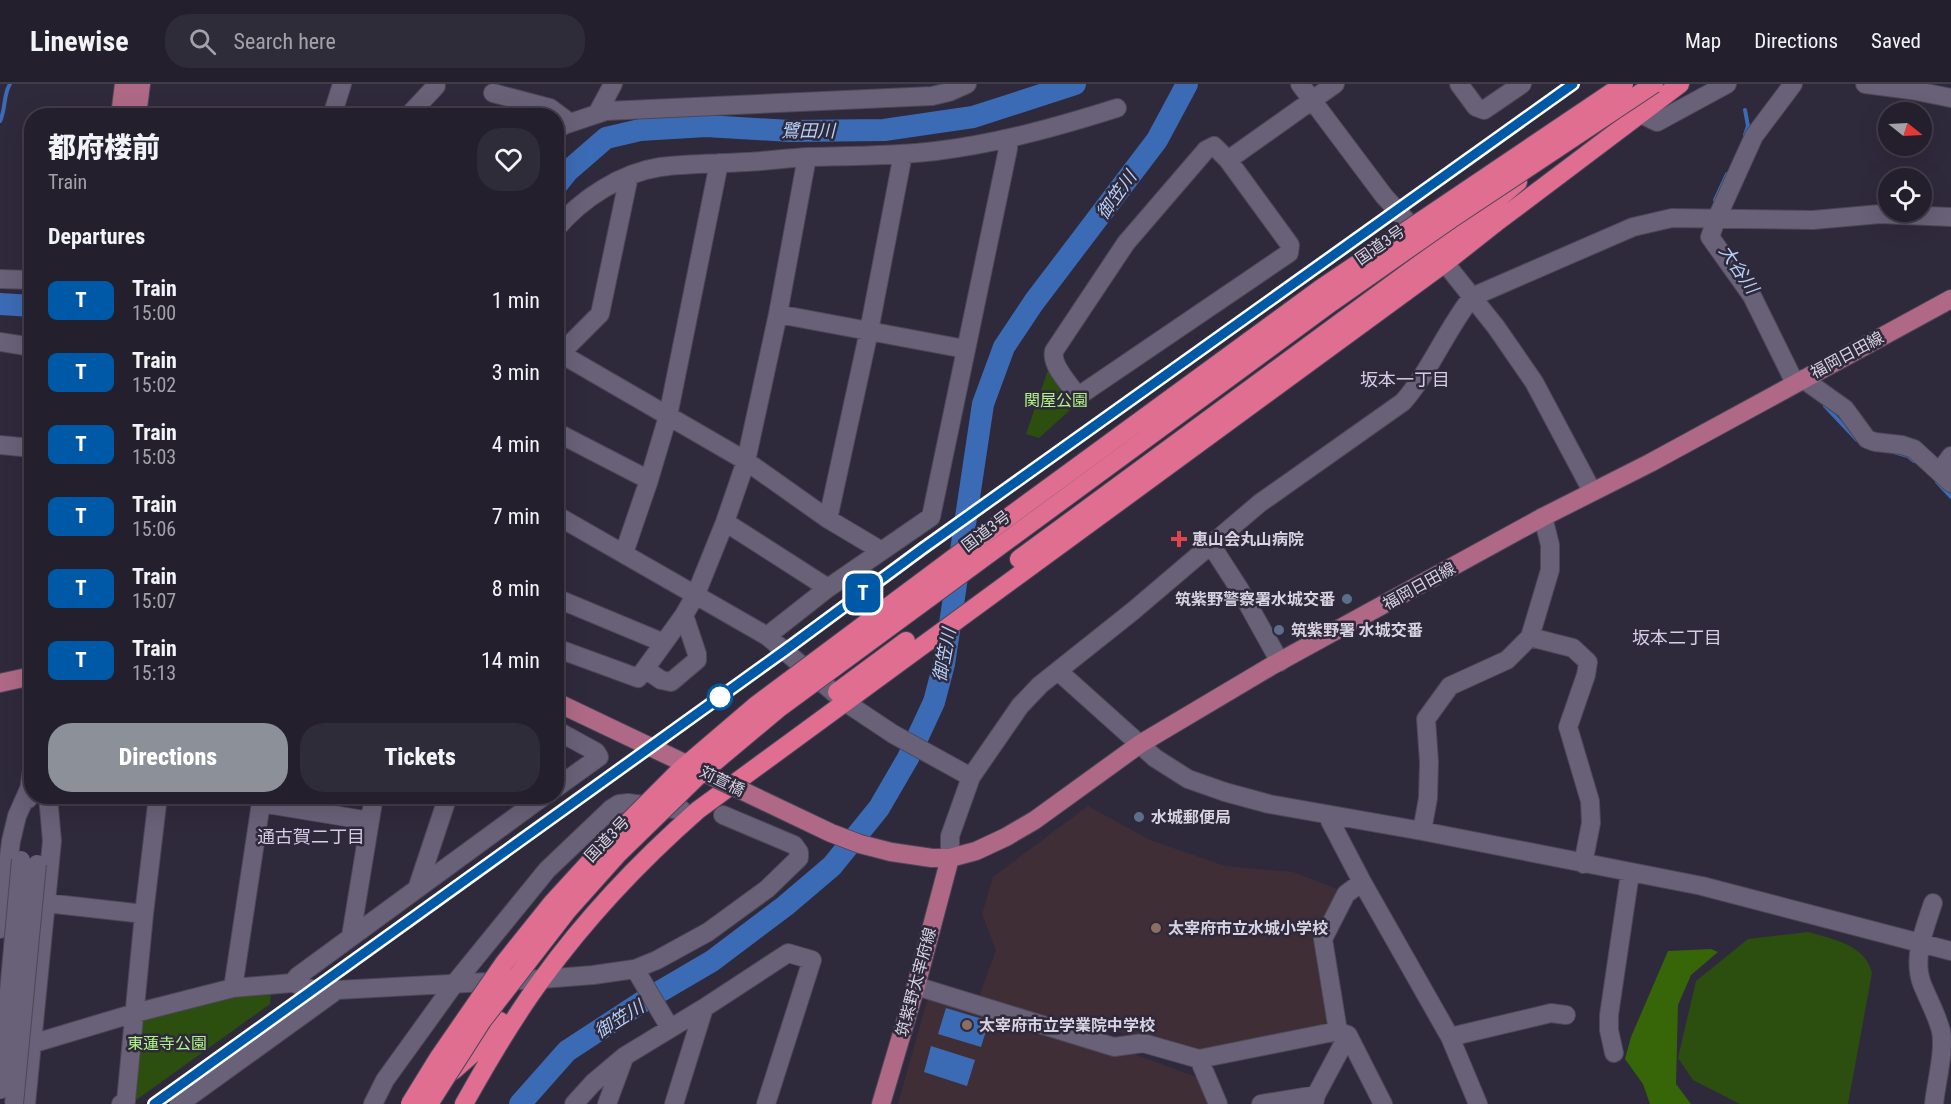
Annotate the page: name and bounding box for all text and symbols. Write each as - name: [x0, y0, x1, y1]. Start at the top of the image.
- search box: [165, 14, 585, 68]
- text: Linewise: [30, 25, 129, 58]
- icon: search: [186, 25, 219, 58]
- text: Search here: [234, 29, 336, 54]
- text: Map: [1685, 29, 1721, 53]
- text: Directions: [1754, 29, 1838, 53]
- text: Saved: [1871, 29, 1921, 53]
- north arrow: [1878, 102, 1932, 156]
- map controls: [1878, 102, 1932, 222]
- water label: 鷺田川: [781, 120, 837, 141]
- button: heart: [477, 128, 540, 191]
- text: 都府楼前: [48, 131, 160, 164]
- water label: 御笠川: [1092, 165, 1142, 223]
- button: locate: [1878, 168, 1932, 222]
- text: Train: [48, 170, 87, 194]
- street label: 国道3号: [1352, 221, 1408, 269]
- text: Departures: [48, 224, 145, 249]
- water label: 大谷川: [1715, 241, 1764, 299]
- text: Train: [132, 276, 177, 301]
- text: T: [75, 288, 87, 312]
- text: 1 min: [492, 288, 540, 313]
- text: 15:00: [132, 301, 176, 325]
- street label: 福岡日田線: [1807, 328, 1887, 382]
- text: Train: [132, 348, 177, 373]
- text: T: [75, 360, 87, 384]
- text: 3 min: [492, 360, 540, 385]
- district label: 坂本一丁目: [1360, 369, 1450, 390]
- text: 15:02: [132, 373, 176, 397]
- park label: 関屋公園: [1024, 391, 1088, 410]
- text: Train: [132, 420, 177, 445]
- text: T: [75, 432, 87, 456]
- text: 4 min: [492, 432, 540, 457]
- text: 15:03: [132, 445, 176, 469]
- text: Train: [132, 492, 177, 517]
- text: T: [75, 504, 87, 528]
- text: 7 min: [492, 504, 540, 529]
- street label: 国道3号: [958, 507, 1014, 555]
- text: 15:06: [132, 517, 176, 541]
- marker: 恵山会丸山病院: [1170, 530, 1188, 548]
- place label: 恵山会丸山病院: [1192, 530, 1304, 549]
- street label: 福岡日田線: [1379, 558, 1459, 614]
- text: Train: [132, 564, 177, 589]
- line badge: T: [844, 574, 882, 612]
- text: T: [75, 576, 87, 600]
- text: 8 min: [492, 576, 540, 601]
- text: T: [857, 581, 869, 605]
- text: 15:07: [132, 589, 176, 613]
- place label: 筑紫野警察署水城交番: [1175, 590, 1335, 609]
- marker: 筑紫野警察署水城交番: [1340, 592, 1354, 606]
- place label: 筑紫野署 水城交番: [1291, 621, 1423, 640]
- marker: 筑紫野署 水城交番: [1272, 623, 1286, 637]
- water label: 御笠川: [929, 625, 960, 684]
- district label: 坂本二丁目: [1632, 627, 1722, 648]
- text: Train: [132, 636, 177, 661]
- text: T: [75, 648, 87, 672]
- text: 14 min: [481, 648, 540, 673]
- text: 15:13: [132, 661, 176, 685]
- unlabelled marker: [707, 684, 733, 710]
- button: Directions: [48, 723, 288, 792]
- button: Tickets: [300, 723, 540, 792]
- street label: 苅萱橋: [696, 762, 748, 800]
- place label: 水城郵便局: [1151, 808, 1231, 827]
- marker: 水城郵便局: [1132, 810, 1146, 824]
- street label: 国道3号: [581, 812, 633, 866]
- district label: 通古賀二丁目: [257, 826, 365, 847]
- place label: 太宰府市立水城小学校: [1168, 919, 1328, 938]
- marker: 太宰府市立水城小学校: [1149, 921, 1163, 935]
- street label: 筑紫野太宰府線: [892, 925, 940, 1039]
- water label: 御笠川: [591, 995, 649, 1042]
- place label: 太宰府市立学業院中学校: [979, 1016, 1155, 1035]
- marker: 太宰府市立学業院中学校: [960, 1018, 974, 1032]
- park label: 東蓮寺公園: [127, 1034, 207, 1053]

